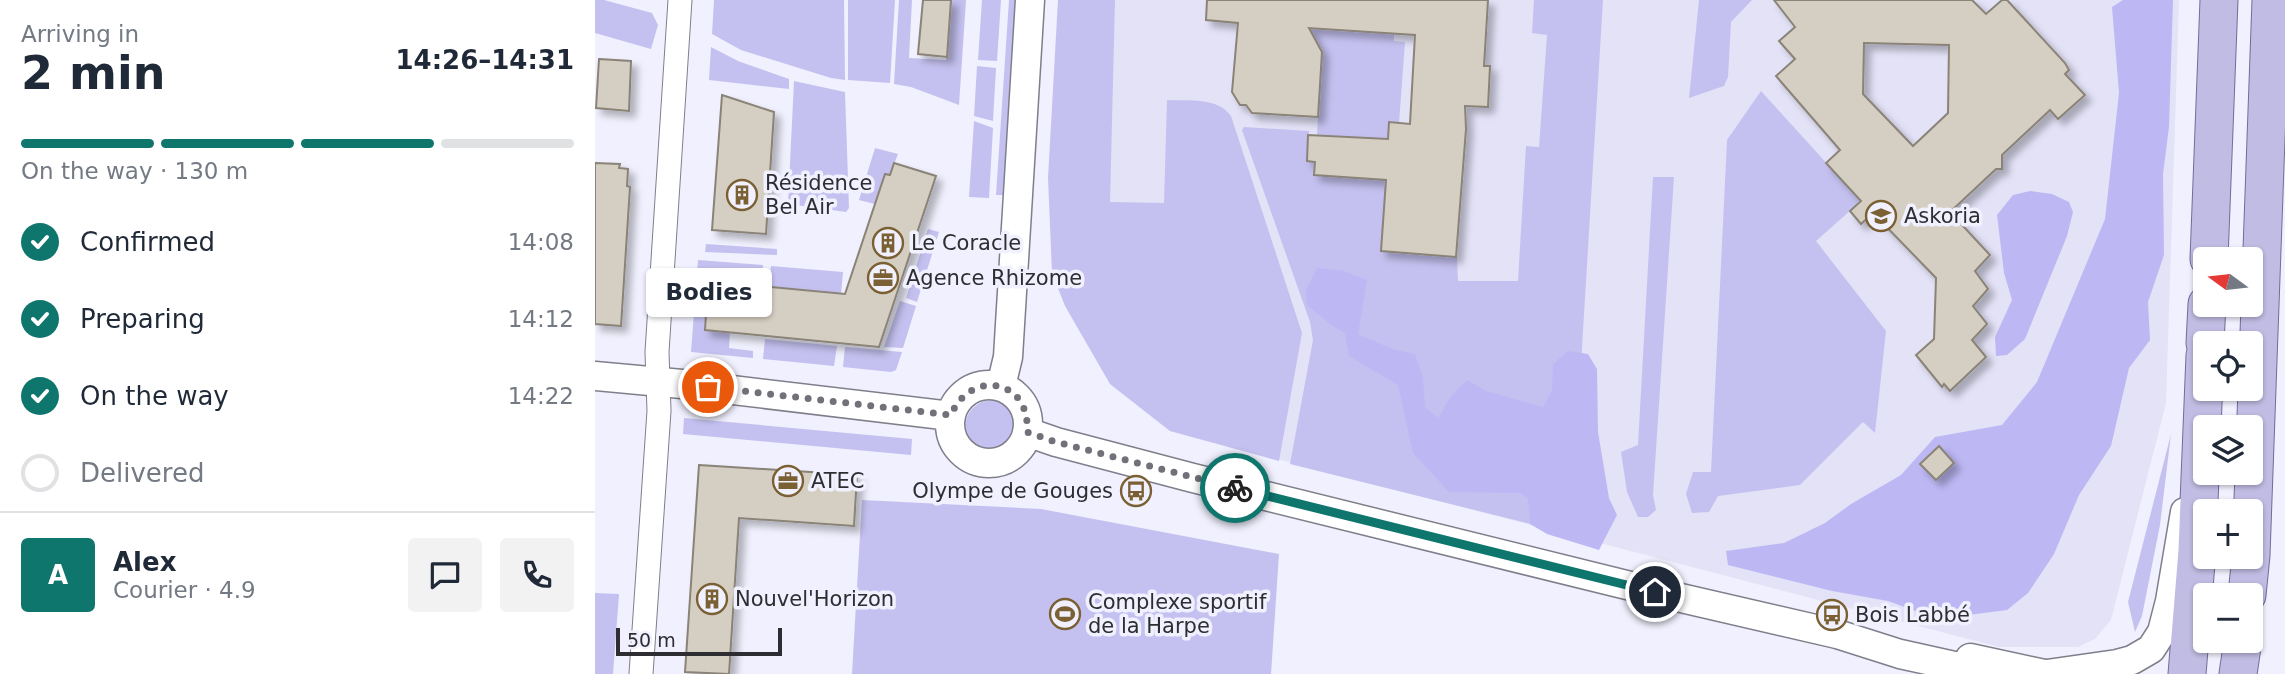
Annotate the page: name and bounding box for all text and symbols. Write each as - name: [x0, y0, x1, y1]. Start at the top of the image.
- text: Arriving in: [21, 21, 139, 47]
- text: 14:26–14:31: [395, 45, 574, 75]
- text: 2 min: [21, 46, 165, 100]
- text: On the way · 130 m: [21, 158, 248, 184]
- place label: Résidence Bel Air: [765, 171, 872, 219]
- building icon: Résidence Bel Air: [725, 178, 759, 212]
- school or university icon: Askoria: [1864, 199, 1898, 233]
- place label: Askoria: [1904, 204, 1981, 228]
- icon: check: [21, 223, 59, 261]
- building icon: Le Coracle: [871, 226, 905, 260]
- text: Confirmed: [80, 227, 215, 257]
- text: 14:08: [508, 229, 574, 255]
- place label: Le Coracle: [911, 231, 1021, 255]
- north arrow: [2193, 247, 2263, 317]
- map controls: [2193, 247, 2263, 653]
- office icon: Agence Rhizome: [866, 261, 900, 295]
- place label: Agence Rhizome: [906, 266, 1082, 290]
- callout: Bodies: [645, 268, 771, 317]
- text: Bodies: [666, 279, 752, 305]
- icon: check: [21, 300, 59, 338]
- text: Preparing: [80, 304, 205, 334]
- text: 14:12: [508, 306, 574, 332]
- button: locate: [2193, 331, 2263, 401]
- pin: [678, 357, 738, 417]
- icon: bag: [689, 368, 727, 406]
- icon: check: [21, 377, 59, 415]
- text: On the way: [80, 381, 229, 411]
- text: 14:22: [508, 383, 574, 409]
- button: layers: [2193, 415, 2263, 485]
- courier: [1200, 453, 1270, 523]
- text: Delivered: [80, 458, 204, 488]
- office icon: ATEC: [771, 464, 805, 498]
- place label: ATEC: [811, 469, 865, 493]
- icon: bike: [1216, 469, 1254, 507]
- bus stop icon: Olympe de Gouges: [1119, 474, 1153, 508]
- place label: Olympe de Gouges: [912, 479, 1113, 503]
- button: +: [2193, 499, 2263, 569]
- button: chat: [408, 538, 482, 612]
- button: phone: [500, 538, 574, 612]
- text: Alex: [113, 547, 176, 577]
- text: A: [48, 560, 68, 590]
- pin: [1625, 562, 1685, 622]
- icon: home: [1636, 573, 1674, 611]
- text: Courier · 4.9: [113, 577, 256, 603]
- building icon: Nouvel'Horizon: [695, 582, 729, 616]
- button: −: [2193, 583, 2263, 653]
- place label: Nouvel'Horizon: [735, 587, 894, 611]
- place label: Complexe sportif de la Harpe: [1088, 590, 1267, 638]
- sports icon: Complexe sportif de la Harpe: [1048, 597, 1082, 631]
- bus stop icon: Bois Labbé: [1815, 598, 1849, 632]
- place label: Bois Labbé: [1855, 603, 1970, 627]
- scale bar: [616, 625, 782, 657]
- text: 50 m: [627, 629, 676, 651]

